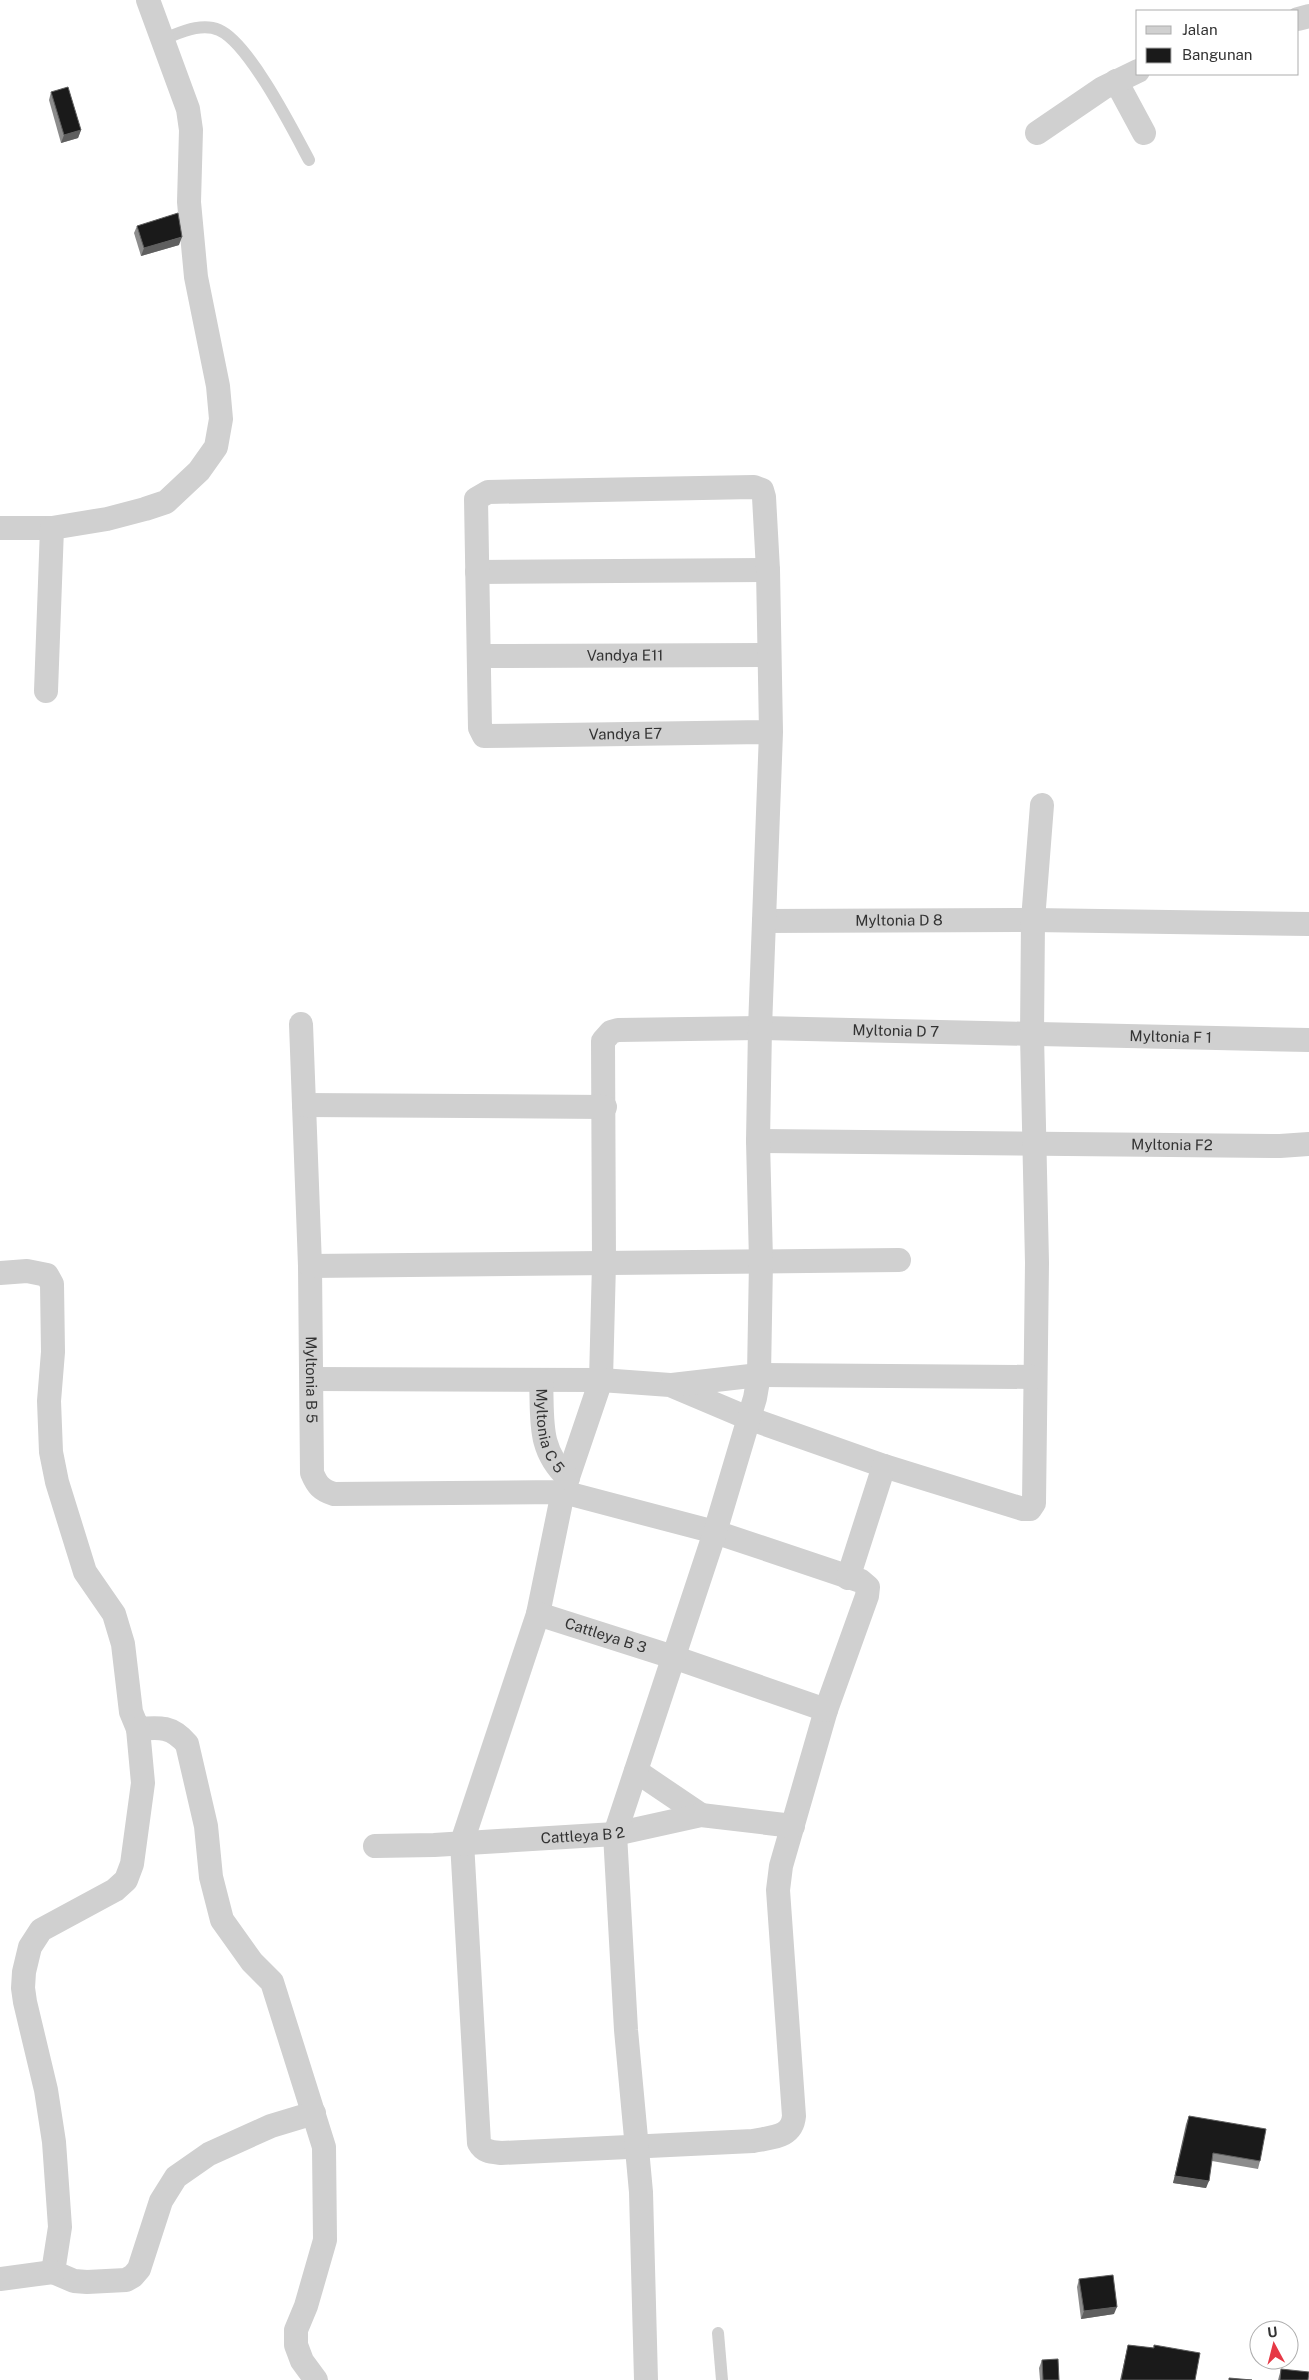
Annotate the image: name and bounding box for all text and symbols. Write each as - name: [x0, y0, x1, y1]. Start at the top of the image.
- legend: [1136, 10, 1299, 75]
- text: Jalan: [1182, 21, 1218, 38]
- text: Bangunan: [1182, 46, 1253, 63]
- street label: Vandya E11: [587, 646, 663, 664]
- street label: Vandya E7: [589, 725, 662, 743]
- street label: Myltonia D 8: [855, 911, 943, 929]
- street label: Myltonia D 7: [852, 1021, 939, 1040]
- street label: Myltonia F 1: [1129, 1027, 1212, 1046]
- street label: Myltonia F2: [1131, 1136, 1213, 1153]
- street label: Myltonia B 5: [303, 1336, 321, 1423]
- street label: Myltonia C 5: [533, 1388, 568, 1476]
- street label: Cattleya B 3: [563, 1614, 649, 1656]
- street label: Cattleya B 2: [540, 1823, 626, 1847]
- north arrow: [1249, 2320, 1299, 2370]
- text: U: [1266, 2324, 1278, 2341]

